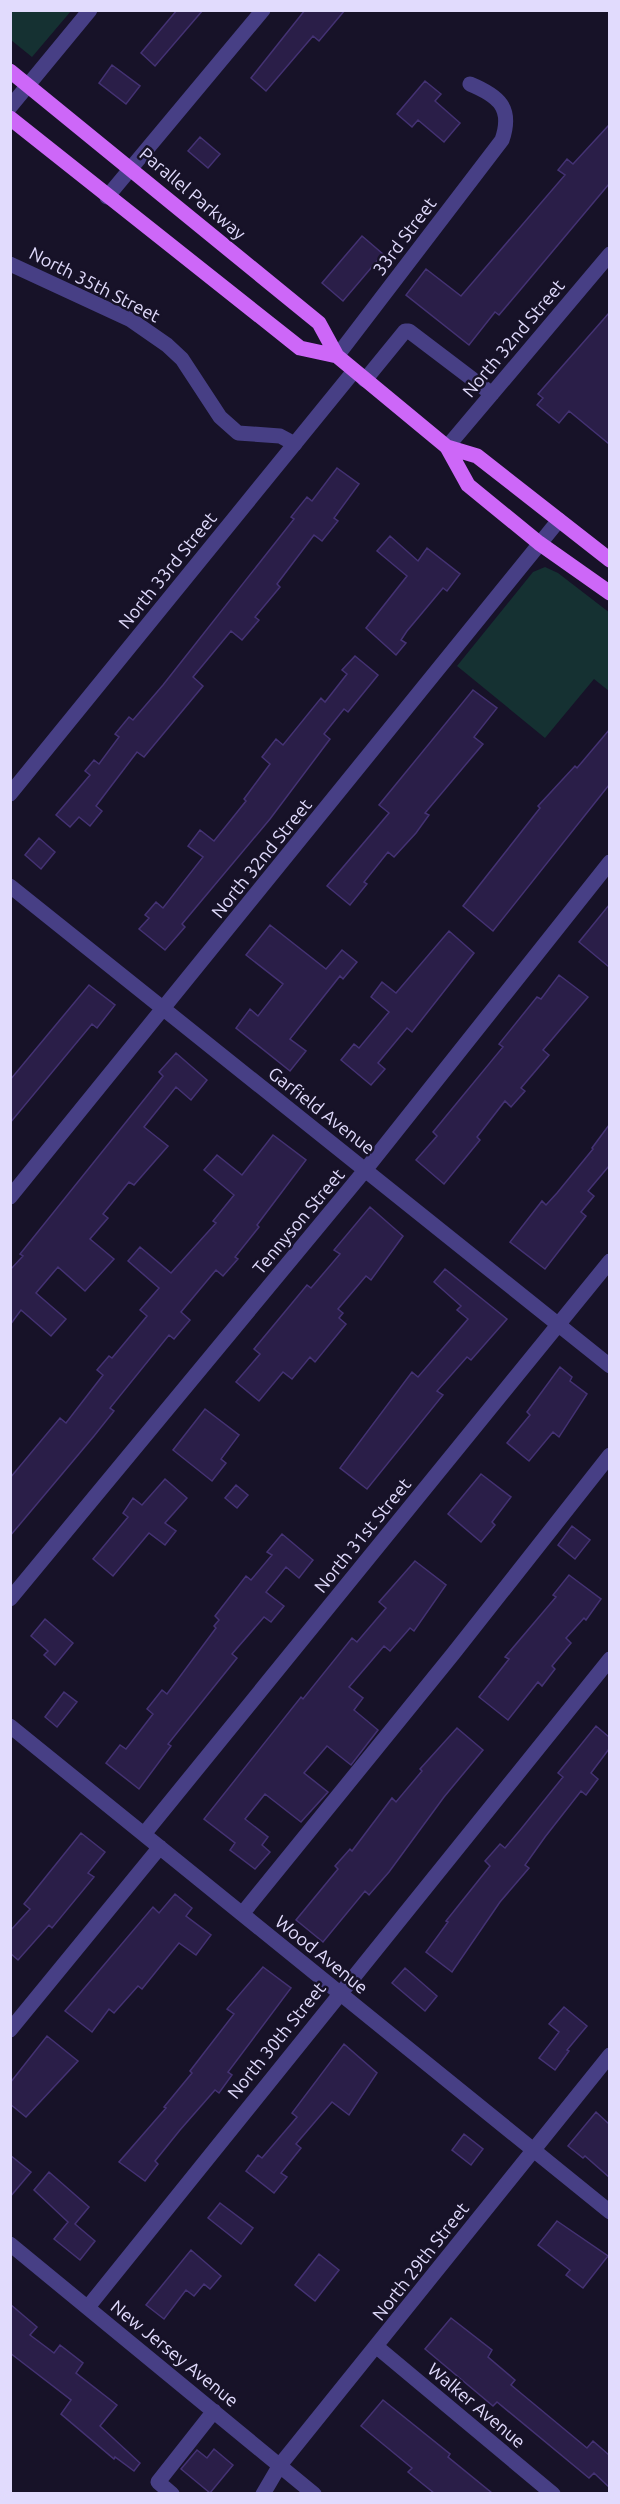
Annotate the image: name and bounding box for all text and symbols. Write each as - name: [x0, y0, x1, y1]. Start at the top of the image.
- street label: Parallel Parkway: [136, 143, 250, 243]
- street label: 33rd Street: [368, 193, 440, 279]
- street label: North 35th Street: [26, 242, 164, 326]
- street label: North 32nd Street: [458, 275, 568, 401]
- street label: North 33rd Street: [114, 508, 220, 632]
- street label: North 32nd Street: [207, 795, 315, 921]
- street label: Garfield Avenue: [265, 1062, 379, 1158]
- street label: Tennyson Street: [248, 1164, 348, 1278]
- street label: North 31st Street: [310, 1474, 414, 1596]
- street label: Wood Avenue: [272, 1911, 372, 1997]
- street label: North 30th Street: [223, 1978, 329, 2102]
- street label: North 29th Street: [368, 2198, 472, 2324]
- street label: New Jersey Avenue: [107, 2296, 243, 2410]
- street label: Walker Avenue: [424, 2359, 530, 2451]

